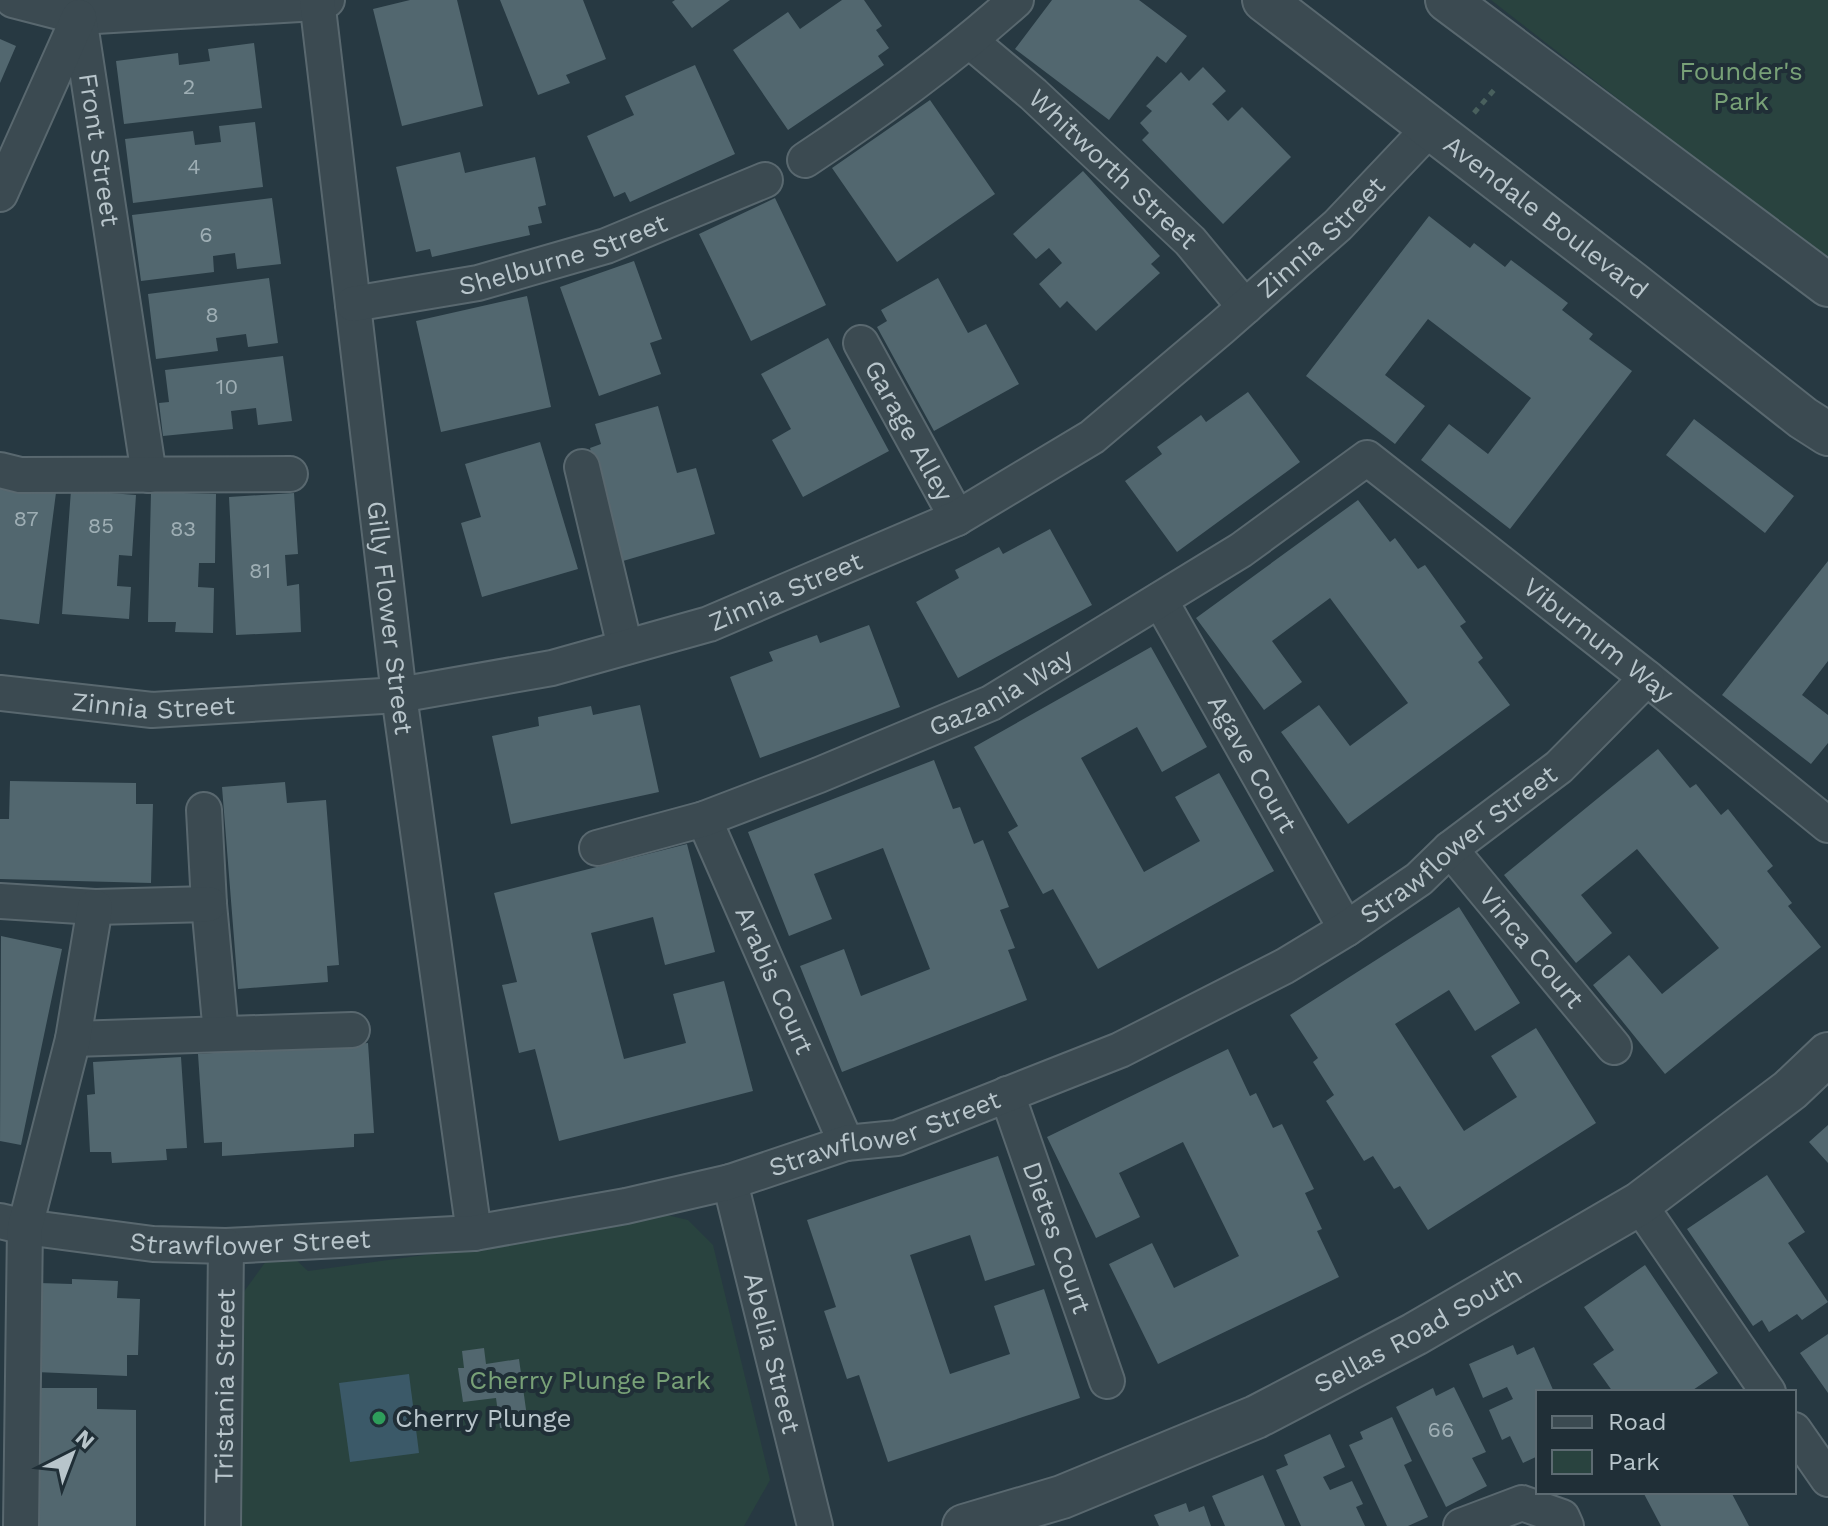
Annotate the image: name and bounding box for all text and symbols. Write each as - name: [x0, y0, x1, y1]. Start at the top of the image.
- park label: Founder's Park: [1679, 56, 1803, 116]
- street label: Front Street: [73, 71, 126, 228]
- house number: 2: [183, 74, 195, 99]
- street label: Whitworth Street: [1023, 83, 1204, 255]
- street label: Avendale Boulevard: [1438, 129, 1654, 305]
- house number: 4: [187, 154, 201, 179]
- street label: Zinnia Street: [1251, 170, 1391, 304]
- street label: Shelburne Street: [456, 207, 671, 301]
- house number: 6: [199, 222, 213, 247]
- house number: 8: [205, 302, 219, 327]
- street label: Garage Alley: [858, 355, 960, 507]
- house number: 10: [216, 374, 238, 399]
- street label: Gilly Flower Street: [361, 499, 419, 737]
- house number: 87: [13, 506, 39, 531]
- house number: 85: [88, 513, 114, 538]
- house number: 83: [170, 516, 196, 541]
- street label: Zinnia Street: [704, 545, 867, 637]
- house number: 81: [249, 558, 271, 583]
- street label: Viburnum Way: [1517, 571, 1680, 709]
- street label: Gazania Way: [924, 641, 1079, 742]
- street label: Zinnia Street: [70, 686, 236, 725]
- street label: Agave Court: [1202, 690, 1303, 838]
- street label: Strawflower Street: [1354, 759, 1563, 930]
- street label: Vinca Court: [1473, 881, 1590, 1014]
- street label: Arabis Court: [729, 902, 820, 1059]
- street label: Strawflower Street: [765, 1084, 1004, 1183]
- street label: Dietes Court: [1017, 1158, 1097, 1318]
- street label: Strawflower Street: [128, 1223, 371, 1261]
- street label: Sellas Road South: [1309, 1260, 1527, 1399]
- street label: Abelia Street: [738, 1269, 807, 1437]
- street label: Tristania Street: [208, 1288, 241, 1484]
- park label: Cherry Plunge Park: [469, 1365, 711, 1395]
- legend: [1536, 1390, 1796, 1494]
- place label: Cherry Plunge: [395, 1403, 572, 1433]
- text: Road: [1608, 1408, 1667, 1436]
- marker: Cherry Plunge: [370, 1409, 388, 1427]
- north arrow: [32, 1414, 112, 1494]
- house number: 66: [1428, 1417, 1454, 1442]
- text: N: [71, 1425, 99, 1454]
- text: Park: [1608, 1448, 1660, 1476]

